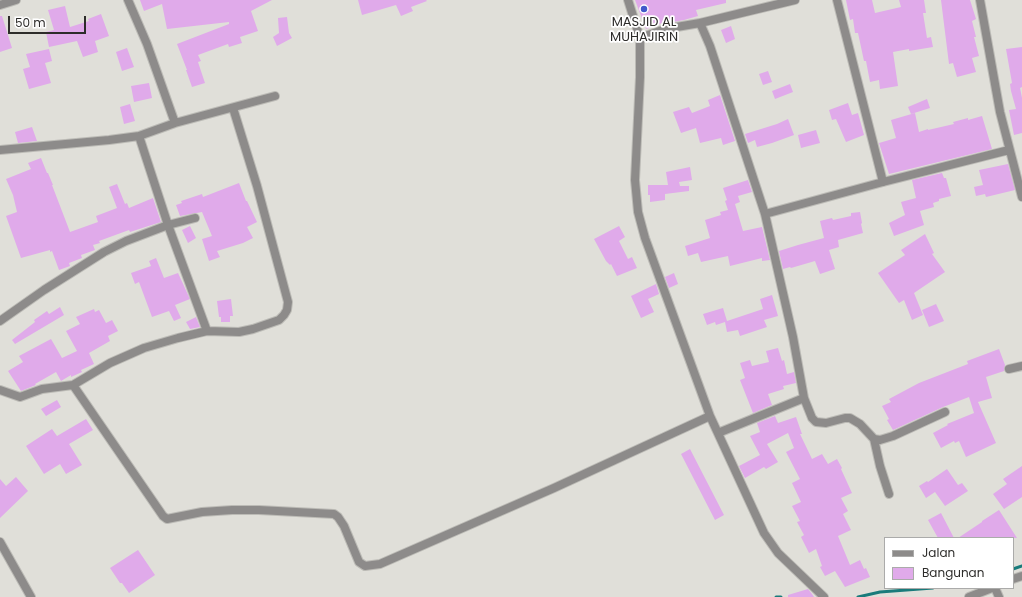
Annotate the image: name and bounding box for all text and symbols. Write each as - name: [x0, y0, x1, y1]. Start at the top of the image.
- marker: MASJID AL MUHAJIRIN: [639, 4, 649, 14]
- scale bar: [10, 8, 88, 34]
- text: 50 m: [15, 14, 46, 31]
- place label: MASJID AL MUHAJIRIN: [610, 15, 678, 46]
- legend: [884, 537, 1014, 589]
- text: Jalan: [922, 544, 955, 561]
- text: Bangunan: [922, 564, 984, 581]

